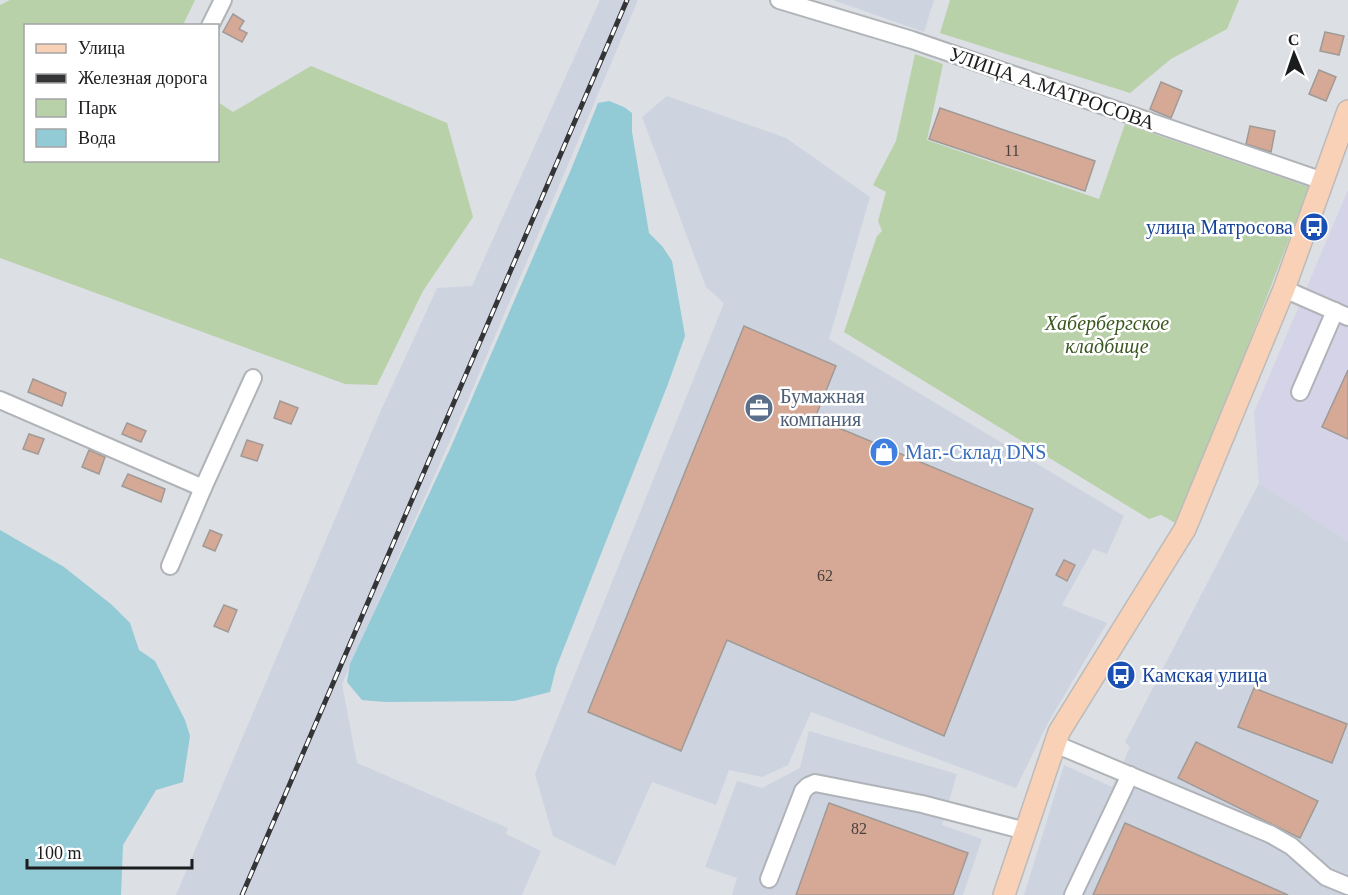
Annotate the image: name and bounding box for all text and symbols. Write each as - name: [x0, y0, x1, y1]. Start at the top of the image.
- legend: [24, 24, 219, 162]
- north arrow: [1264, 24, 1324, 84]
- text: С: [1287, 31, 1300, 48]
- text: Улица: [78, 38, 125, 58]
- street label: УЛИЦА А.МАТРОСОВА: [946, 42, 1158, 135]
- text: Железная дорога: [78, 68, 207, 88]
- text: Парк: [78, 98, 117, 118]
- text: Вода: [78, 128, 116, 148]
- house number: 11: [1004, 142, 1020, 159]
- bus stop icon: улица Матросова: [1298, 211, 1330, 243]
- place label: улица Матросова: [1146, 216, 1293, 239]
- park label: Хабербергское кладбище: [1044, 312, 1169, 358]
- place label: Бумажная компания: [780, 385, 865, 430]
- office icon: Бумажная компания: [743, 392, 775, 424]
- shop icon: Маг.-Склад DNS: [868, 436, 900, 468]
- place label: Маг.-Склад DNS: [905, 441, 1046, 464]
- house number: 62: [817, 567, 833, 584]
- bus stop icon: Камская улица: [1105, 659, 1137, 691]
- place label: Камская улица: [1142, 664, 1267, 687]
- house number: 82: [851, 820, 867, 837]
- scale bar: [27, 832, 192, 870]
- text: 100 m: [36, 843, 82, 863]

